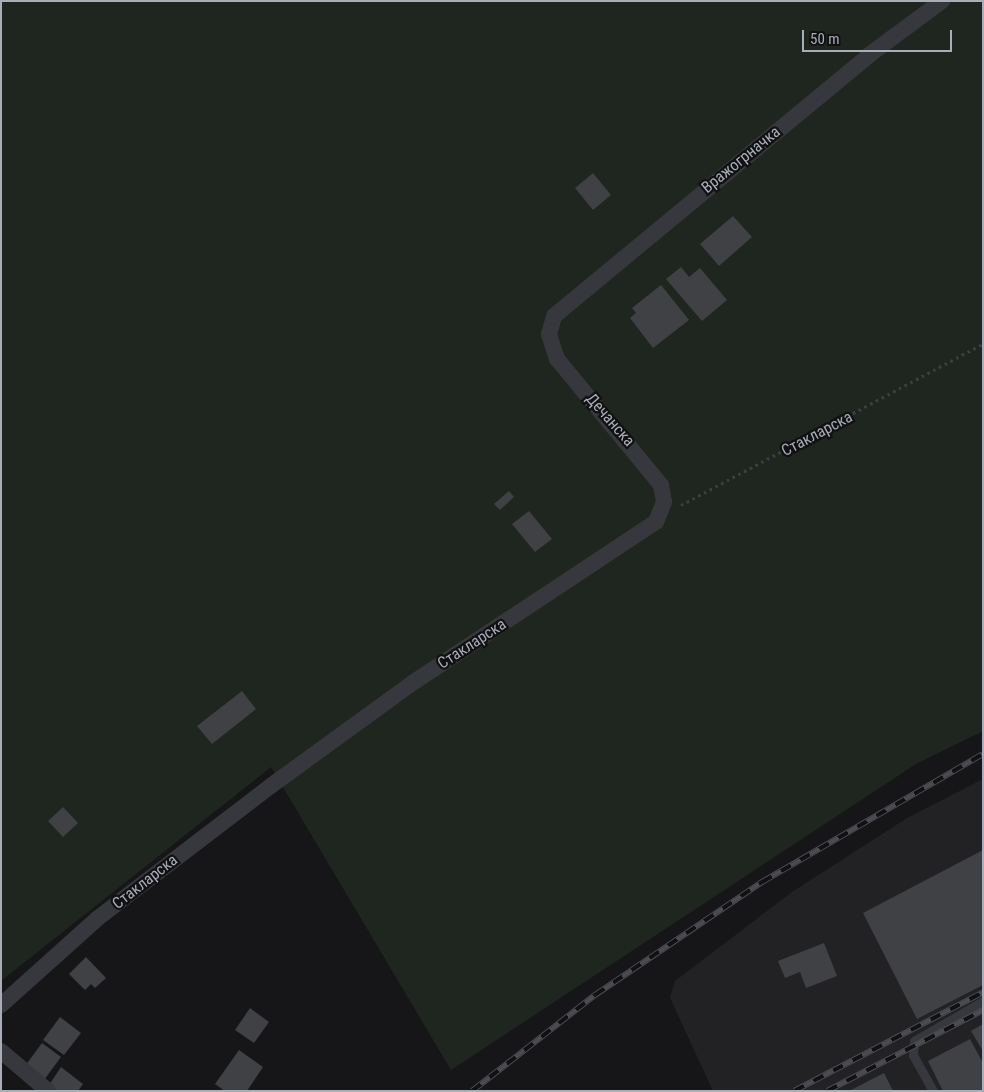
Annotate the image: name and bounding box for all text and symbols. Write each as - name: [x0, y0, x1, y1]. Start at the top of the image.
- scale bar: [804, 20, 954, 52]
- text: 50 m: [810, 30, 840, 48]
- street label: Вражогрначка: [698, 123, 784, 197]
- street label: Дечанска: [582, 389, 638, 451]
- street label: Стакларска: [778, 407, 856, 461]
- street label: Стакларска: [434, 615, 510, 673]
- street label: Стакларска: [109, 851, 181, 913]

